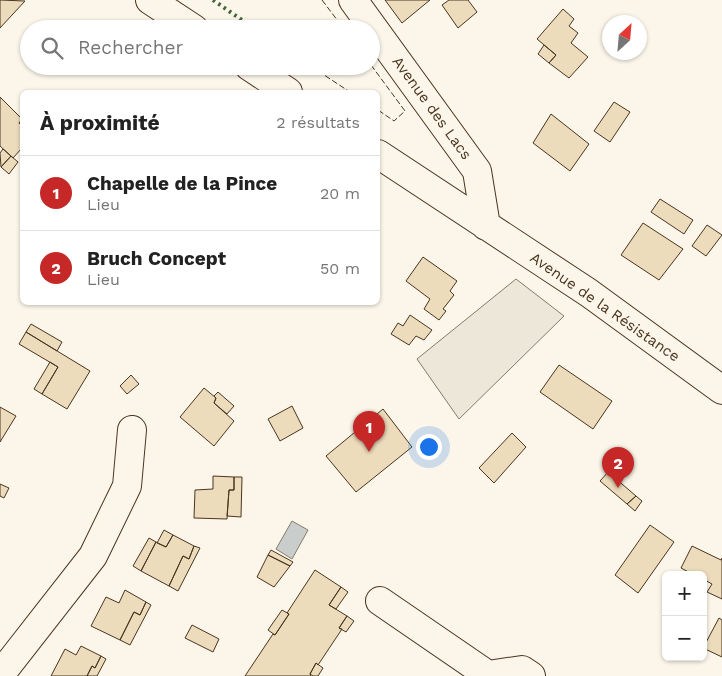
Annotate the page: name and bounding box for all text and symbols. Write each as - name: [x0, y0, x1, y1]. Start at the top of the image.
- north arrow: [602, 15, 647, 60]
- search box: [20, 20, 380, 75]
- icon: search: [38, 34, 66, 62]
- text: Rechercher: [78, 36, 183, 59]
- street label: Avenue des Lacs: [389, 53, 475, 163]
- text: À proximité: [40, 110, 160, 135]
- text: 2 résultats: [276, 113, 360, 132]
- text: Chapelle de la Pince: [87, 172, 277, 195]
- text: 1: [53, 184, 59, 203]
- text: 20 m: [320, 184, 360, 203]
- text: Lieu: [87, 195, 120, 214]
- text: Bruch Concept: [87, 247, 226, 270]
- street label: Avenue de la Résistance: [527, 248, 683, 366]
- text: 2: [51, 259, 61, 278]
- text: 50 m: [320, 259, 360, 278]
- text: Lieu: [87, 270, 120, 289]
- pin: 1: [353, 411, 385, 452]
- your location: [416, 434, 442, 460]
- pin: 2: [602, 447, 634, 488]
- map controls: [662, 571, 707, 661]
- button: +: [662, 571, 707, 616]
- button: −: [662, 616, 707, 661]

